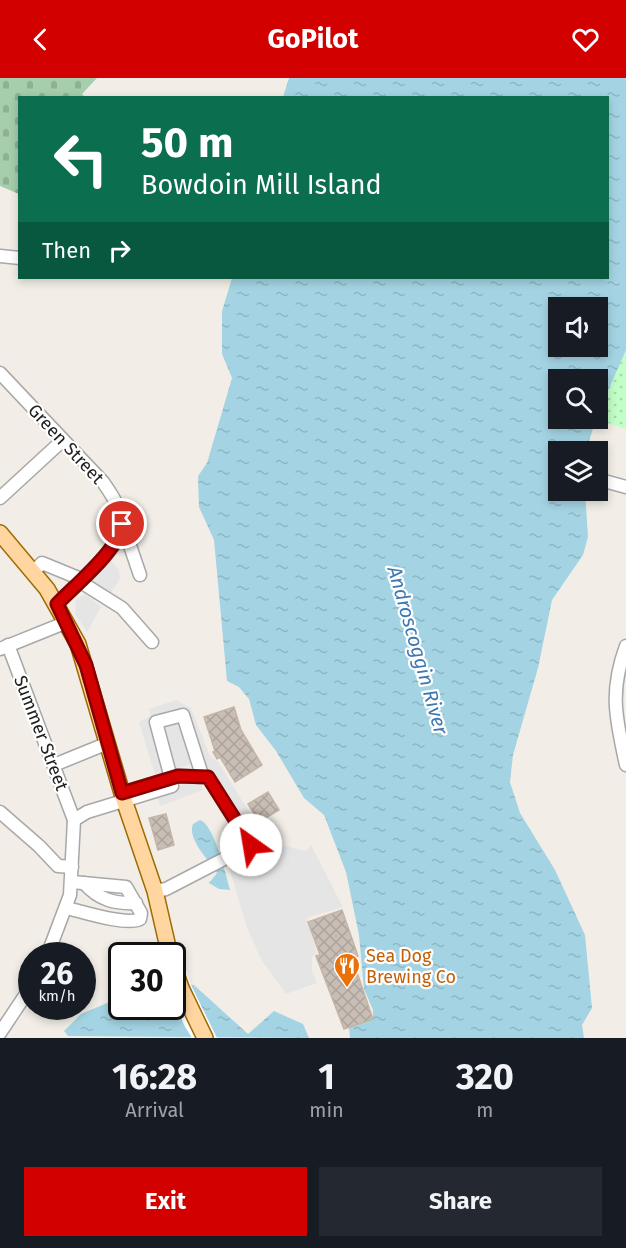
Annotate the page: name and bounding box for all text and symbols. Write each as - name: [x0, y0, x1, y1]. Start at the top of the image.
- icon: back: [24, 23, 57, 56]
- text: GoPilot: [267, 23, 359, 55]
- icon: heart: [569, 23, 602, 56]
- text: 50 m: [141, 118, 234, 168]
- icon: left: [42, 120, 120, 198]
- text: Bowdoin Mill Island: [141, 169, 382, 201]
- icon: right: [103, 234, 136, 267]
- text: Then: [42, 237, 91, 264]
- map controls: [548, 297, 608, 501]
- button: sound: [548, 297, 608, 357]
- button: search: [548, 369, 608, 429]
- street label: Green Street: [23, 399, 109, 489]
- button: layers: [548, 441, 608, 501]
- pin: [96, 498, 147, 549]
- icon: arrive: [105, 507, 138, 540]
- water label: Androscoggin River: [382, 562, 454, 738]
- street label: Summer Street: [9, 672, 73, 794]
- position arrow: [219, 813, 283, 877]
- speed limit sign: 30: [108, 942, 186, 1020]
- place label: Sea Dog Brewing Co: [366, 945, 456, 988]
- restaurant icon: Sea Dog Brewing Co: [332, 951, 362, 989]
- text: 26: [41, 956, 73, 992]
- text: km/h: [38, 987, 76, 1005]
- text: 16:28: [112, 1055, 197, 1099]
- text: 1: [318, 1055, 335, 1099]
- text: 320: [456, 1055, 514, 1099]
- text: Arrival: [125, 1098, 184, 1122]
- text: min: [309, 1098, 344, 1122]
- text: m: [476, 1098, 493, 1122]
- button: Exit: [24, 1167, 307, 1236]
- button: Share: [319, 1167, 602, 1236]

